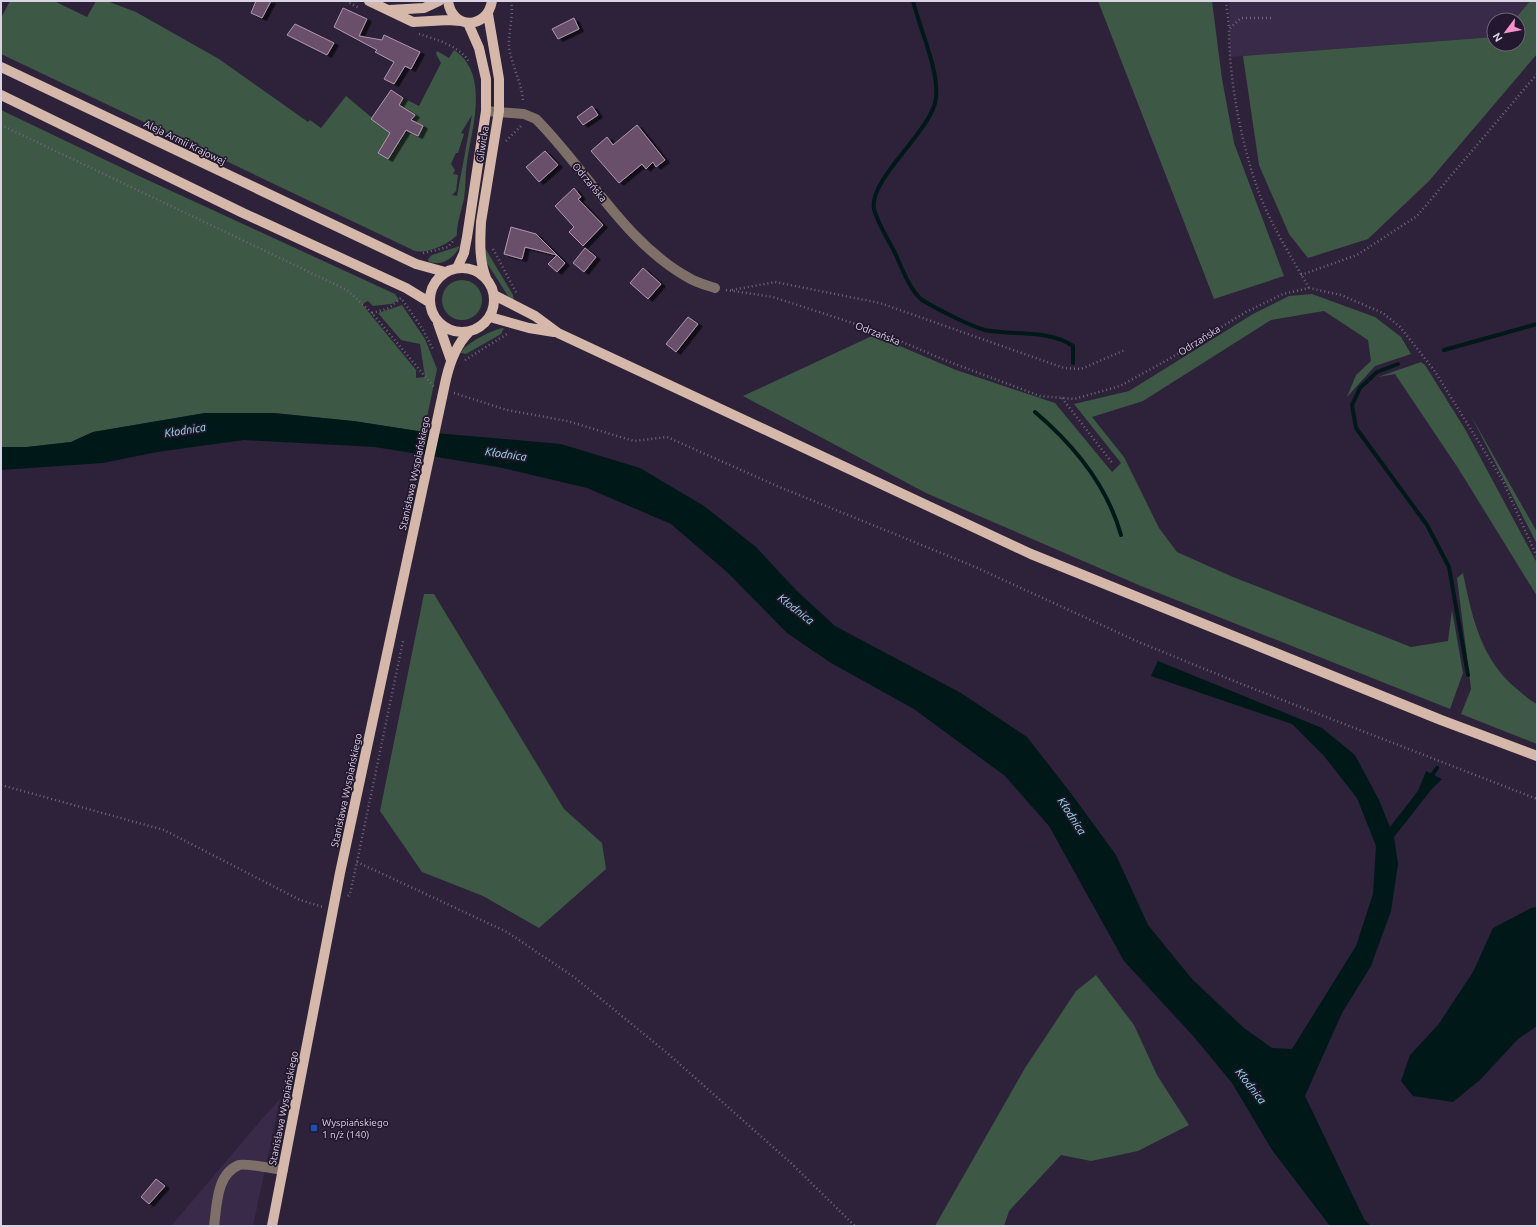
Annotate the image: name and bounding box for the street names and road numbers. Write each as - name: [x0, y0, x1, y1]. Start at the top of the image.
- street label: Aleja Armii Krajowej: [142, 118, 227, 167]
- street label: Gliwicka: [474, 125, 491, 163]
- street label: Odrzańska: [570, 161, 609, 204]
- street label: Odrzańska: [854, 320, 902, 347]
- street label: Odrzańska: [1176, 323, 1222, 358]
- street label: Stanisława Wyspiańskiego: [397, 415, 432, 531]
- street label: Stanisława Wyspiańskiego: [329, 732, 364, 848]
- street label: Stanisława Wyspiańskiego: [267, 1050, 300, 1166]

